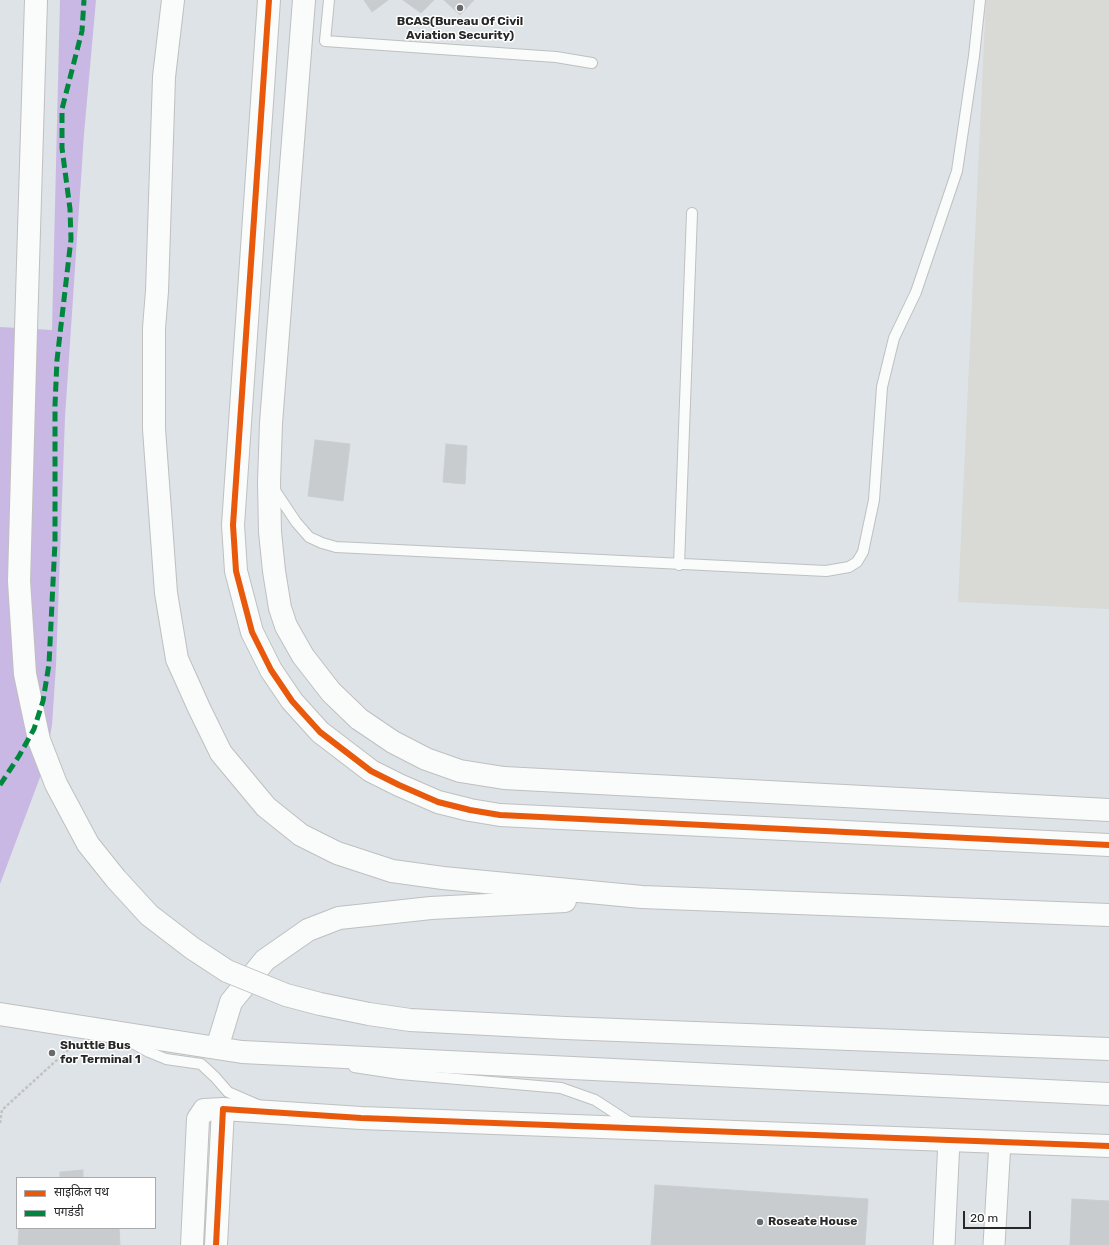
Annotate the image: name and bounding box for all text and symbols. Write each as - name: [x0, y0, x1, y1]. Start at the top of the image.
- marker: BCAS(Bureau Of Civil Aviation Security): [455, 3, 465, 13]
- place label: BCAS(Bureau Of Civil Aviation Security): [397, 15, 523, 43]
- place label: Shuttle Bus for Terminal 1: [60, 1039, 141, 1067]
- marker: Shuttle Bus for Terminal 1: [47, 1048, 57, 1058]
- legend: [16, 1177, 156, 1229]
- text: साइकिल पथ: [54, 1185, 109, 1199]
- scale bar: [965, 1203, 1033, 1229]
- text: पगडंडी: [54, 1205, 84, 1219]
- text: 20 m: [970, 1211, 998, 1225]
- place label: Roseate House: [768, 1215, 857, 1229]
- marker: Roseate House: [755, 1217, 765, 1227]

